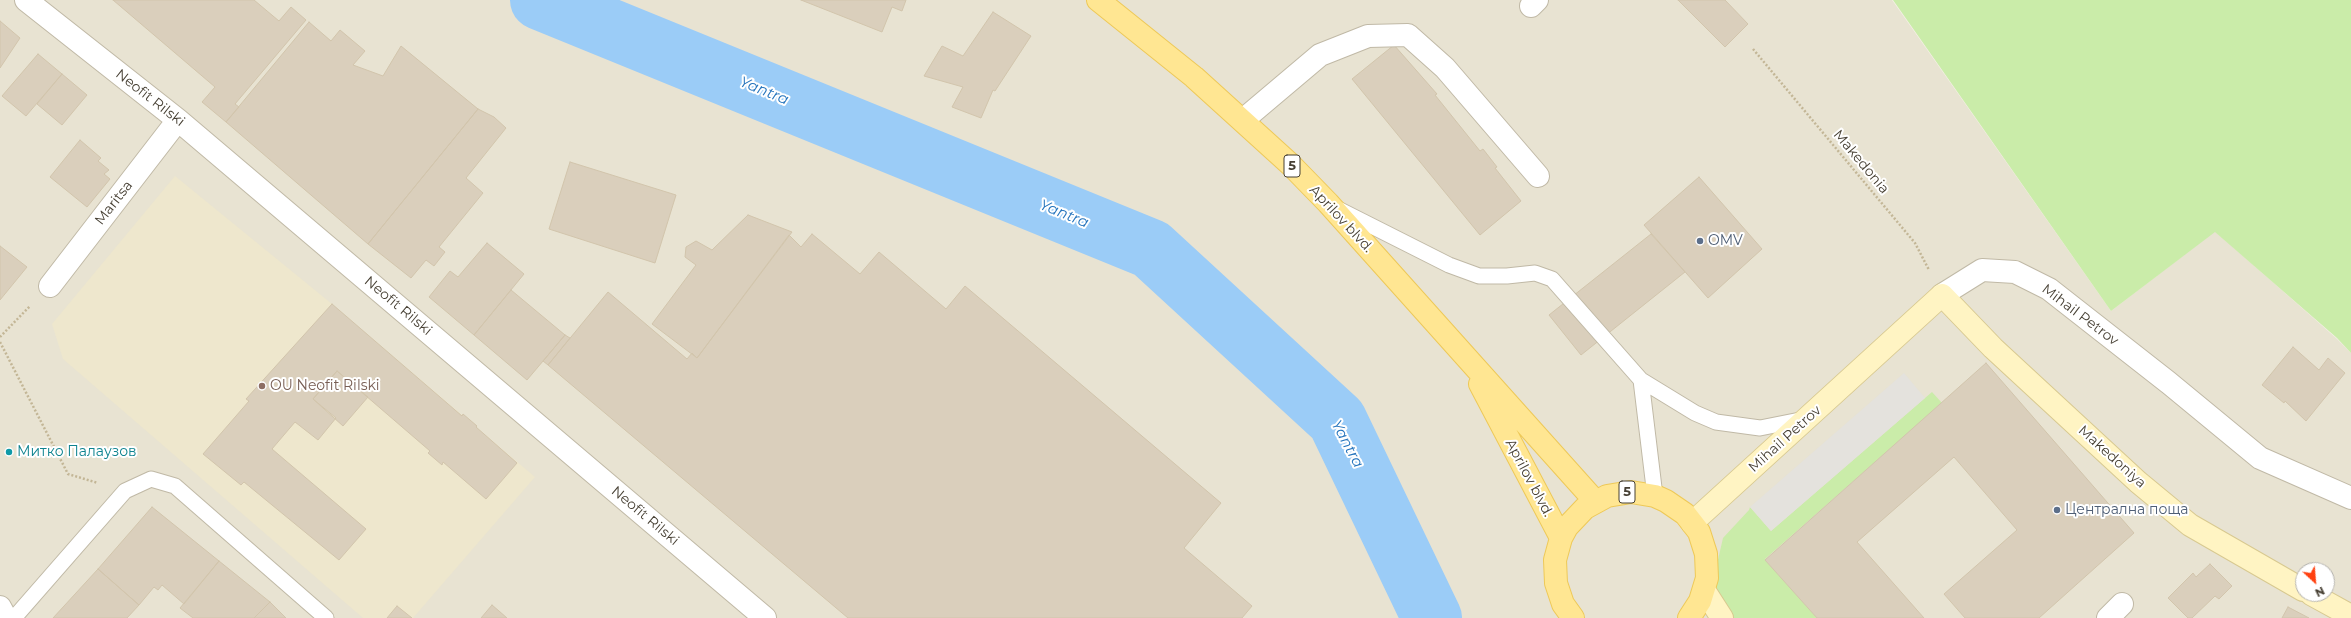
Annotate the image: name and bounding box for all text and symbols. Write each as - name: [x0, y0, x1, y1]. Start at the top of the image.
- street label: Neofit Rilski: [112, 66, 188, 130]
- water label: Yantra: [737, 73, 791, 109]
- street label: Makedonia: [1830, 127, 1892, 197]
- road number: 5: [1284, 155, 1300, 177]
- street label: Maritsa: [92, 178, 136, 228]
- street label: Aprilov blvd.: [1306, 182, 1376, 256]
- water label: Yantra: [1037, 196, 1091, 232]
- place label: OMV: [1708, 233, 1743, 249]
- marker: OMV: [1695, 236, 1705, 246]
- street label: Neofit Rilski: [361, 273, 435, 339]
- street label: Mihail Petrov: [2038, 281, 2122, 349]
- place label: OU Neofit Rilski: [270, 378, 380, 394]
- marker: OU Neofit Rilski: [257, 381, 267, 391]
- street label: Mihail Petrov: [1745, 402, 1825, 476]
- water label: Yantra: [1327, 417, 1367, 471]
- street label: Makedoniya: [2075, 422, 2149, 492]
- street label: Aprilov blvd.: [1502, 436, 1556, 520]
- place label: Митко Палаузов: [17, 444, 137, 460]
- marker: Митко Палаузов: [4, 447, 14, 457]
- road number: 5: [1619, 481, 1635, 503]
- street label: Neofit Rilski: [608, 483, 682, 549]
- place label: Централна поща: [2065, 502, 2188, 518]
- marker: Централна поща: [2052, 505, 2062, 515]
- north arrow: [2295, 562, 2335, 602]
- text: N: [2313, 584, 2327, 600]

